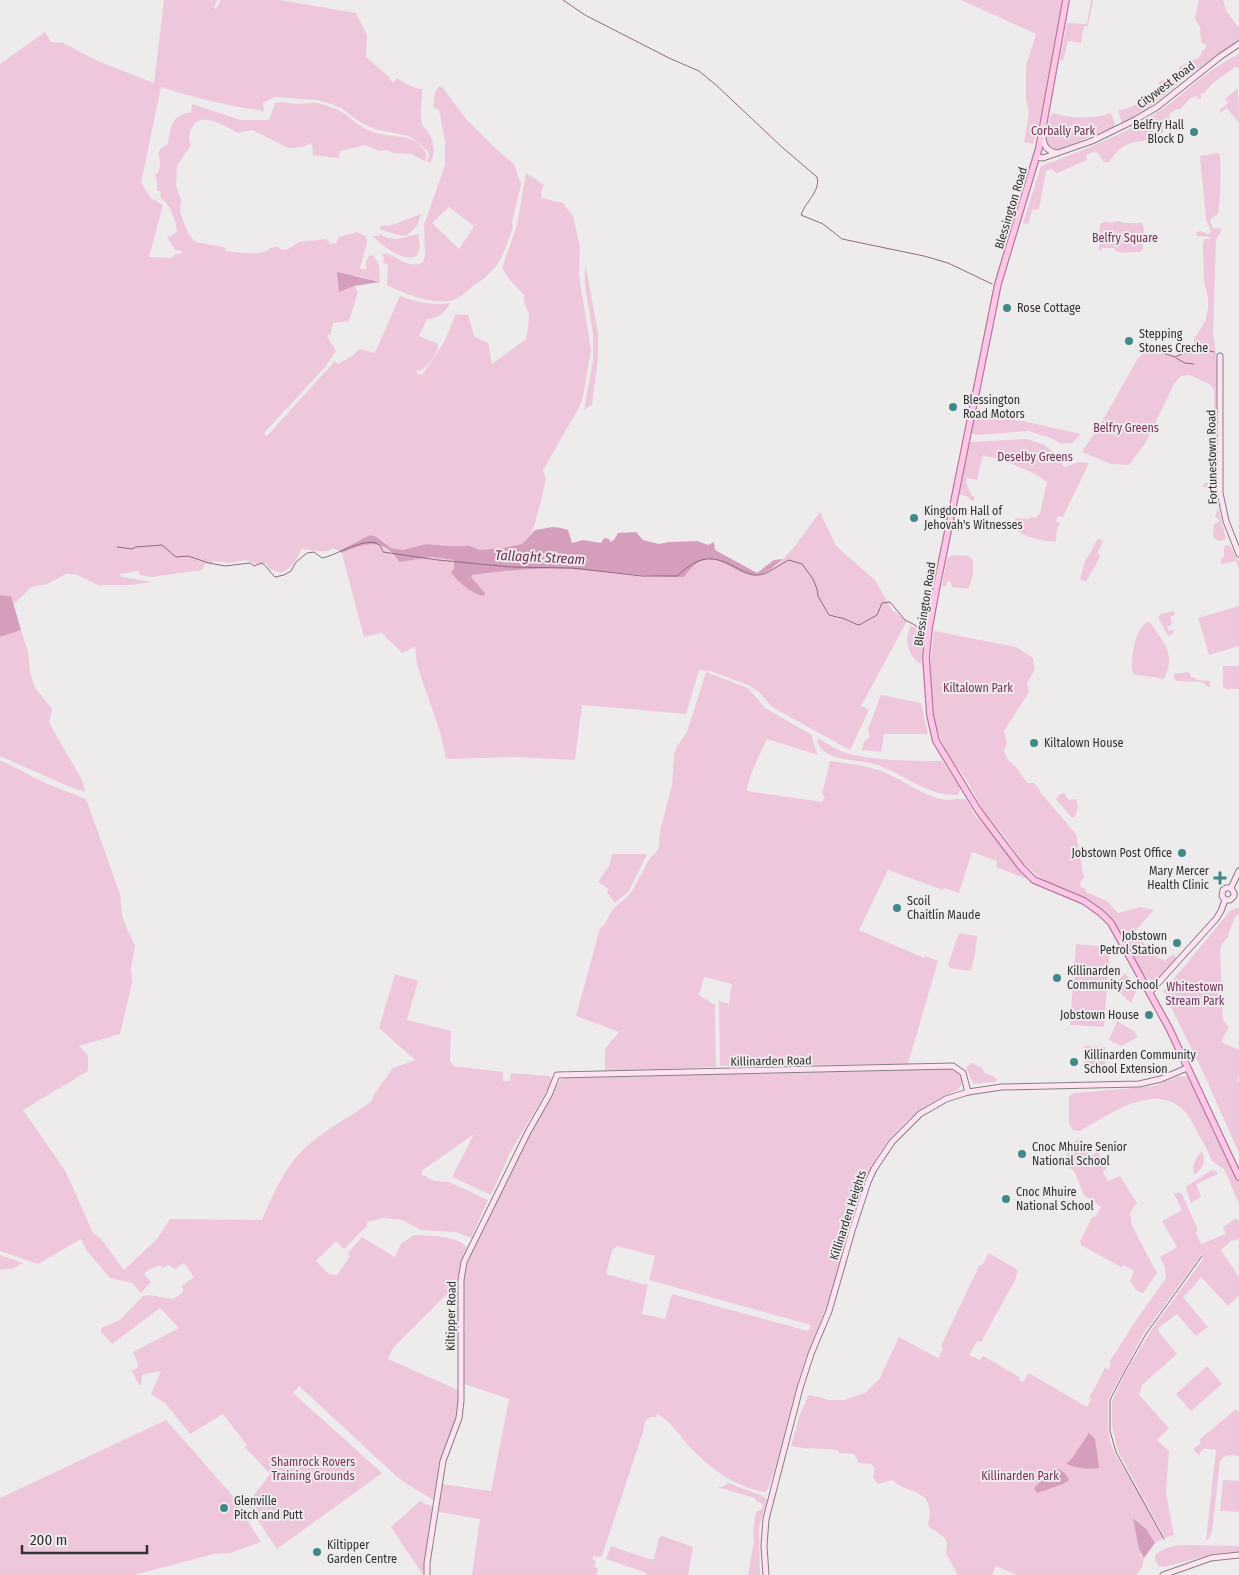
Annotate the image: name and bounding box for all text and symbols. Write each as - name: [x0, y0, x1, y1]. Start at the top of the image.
- street label: Citywest Road: [1134, 59, 1198, 111]
- place label: Belfry Hall Block D: [1133, 118, 1184, 146]
- park label: Corbally Park: [1031, 124, 1095, 138]
- marker: Belfry Hall Block D: [1188, 126, 1200, 138]
- street label: Blessington Road: [992, 165, 1030, 251]
- park label: Belfry Square: [1092, 231, 1158, 245]
- place label: Rose Cottage: [1017, 301, 1081, 315]
- marker: Rose Cottage: [1001, 302, 1013, 314]
- place label: Stepping Stones Creche: [1139, 327, 1208, 355]
- marker: Stepping Stones Creche: [1123, 335, 1135, 347]
- place label: Blessington Road Motors: [963, 393, 1025, 421]
- marker: Blessington Road Motors: [947, 401, 959, 413]
- street label: Fortunestown Road: [1204, 409, 1220, 505]
- park label: Belfry Greens: [1093, 421, 1159, 435]
- park label: Deselby Greens: [997, 450, 1073, 464]
- place label: Kingdom Hall of Jehovah's Witnesses: [924, 504, 1023, 532]
- marker: Kingdom Hall of Jehovah's Witnesses: [908, 512, 920, 524]
- water label: Tallaght Stream: [494, 547, 586, 568]
- street label: Blessington Road: [911, 561, 939, 647]
- park label: Kiltalown Park: [943, 681, 1013, 695]
- place label: Kiltalown House: [1044, 736, 1124, 750]
- marker: Kiltalown House: [1028, 737, 1040, 749]
- place label: Jobstown Post Office: [1071, 846, 1172, 860]
- marker: Jobstown Post Office: [1176, 847, 1188, 859]
- place label: Mary Mercer Health Clinic: [1147, 864, 1210, 892]
- marker: Mary Mercer Health Clinic: [1213, 871, 1227, 885]
- place label: Scoil Chaitlín Maude: [907, 894, 980, 922]
- marker: Scoil Chaitlín Maude: [891, 902, 903, 914]
- place label: Jobstown Petrol Station: [1100, 929, 1167, 957]
- marker: Jobstown Petrol Station: [1171, 937, 1183, 949]
- place label: Killinarden Community School: [1067, 964, 1159, 992]
- marker: Killinarden Community School: [1051, 972, 1063, 984]
- park label: Whitestown Stream Park: [1166, 980, 1225, 1008]
- place label: Jobstown House: [1060, 1008, 1139, 1022]
- marker: Jobstown House: [1143, 1009, 1155, 1021]
- place label: Killinarden Community School Extension: [1084, 1048, 1196, 1076]
- street label: Killinarden Road: [730, 1053, 812, 1069]
- marker: Killinarden Community School Extension: [1068, 1056, 1080, 1068]
- place label: Cnoc Mhuire Senior National School: [1032, 1140, 1128, 1168]
- marker: Cnoc Mhuire Senior National School: [1016, 1148, 1028, 1160]
- street label: Killinarden Heights: [827, 1168, 869, 1262]
- place label: Cnoc Mhuire National School: [1016, 1185, 1094, 1213]
- marker: Cnoc Mhuire National School: [1000, 1193, 1012, 1205]
- street label: Kiltipper Road: [443, 1281, 459, 1351]
- park label: Shamrock Rovers Training Grounds: [271, 1455, 355, 1483]
- park label: Killinarden Park: [981, 1469, 1059, 1483]
- place label: Glenville Pitch and Putt: [234, 1494, 303, 1522]
- marker: Glenville Pitch and Putt: [218, 1502, 230, 1514]
- scale bar: [22, 1522, 148, 1554]
- text: 200 m: [30, 1531, 67, 1549]
- place label: Kiltipper Garden Centre: [327, 1538, 397, 1566]
- marker: Kiltipper Garden Centre: [311, 1546, 323, 1558]

